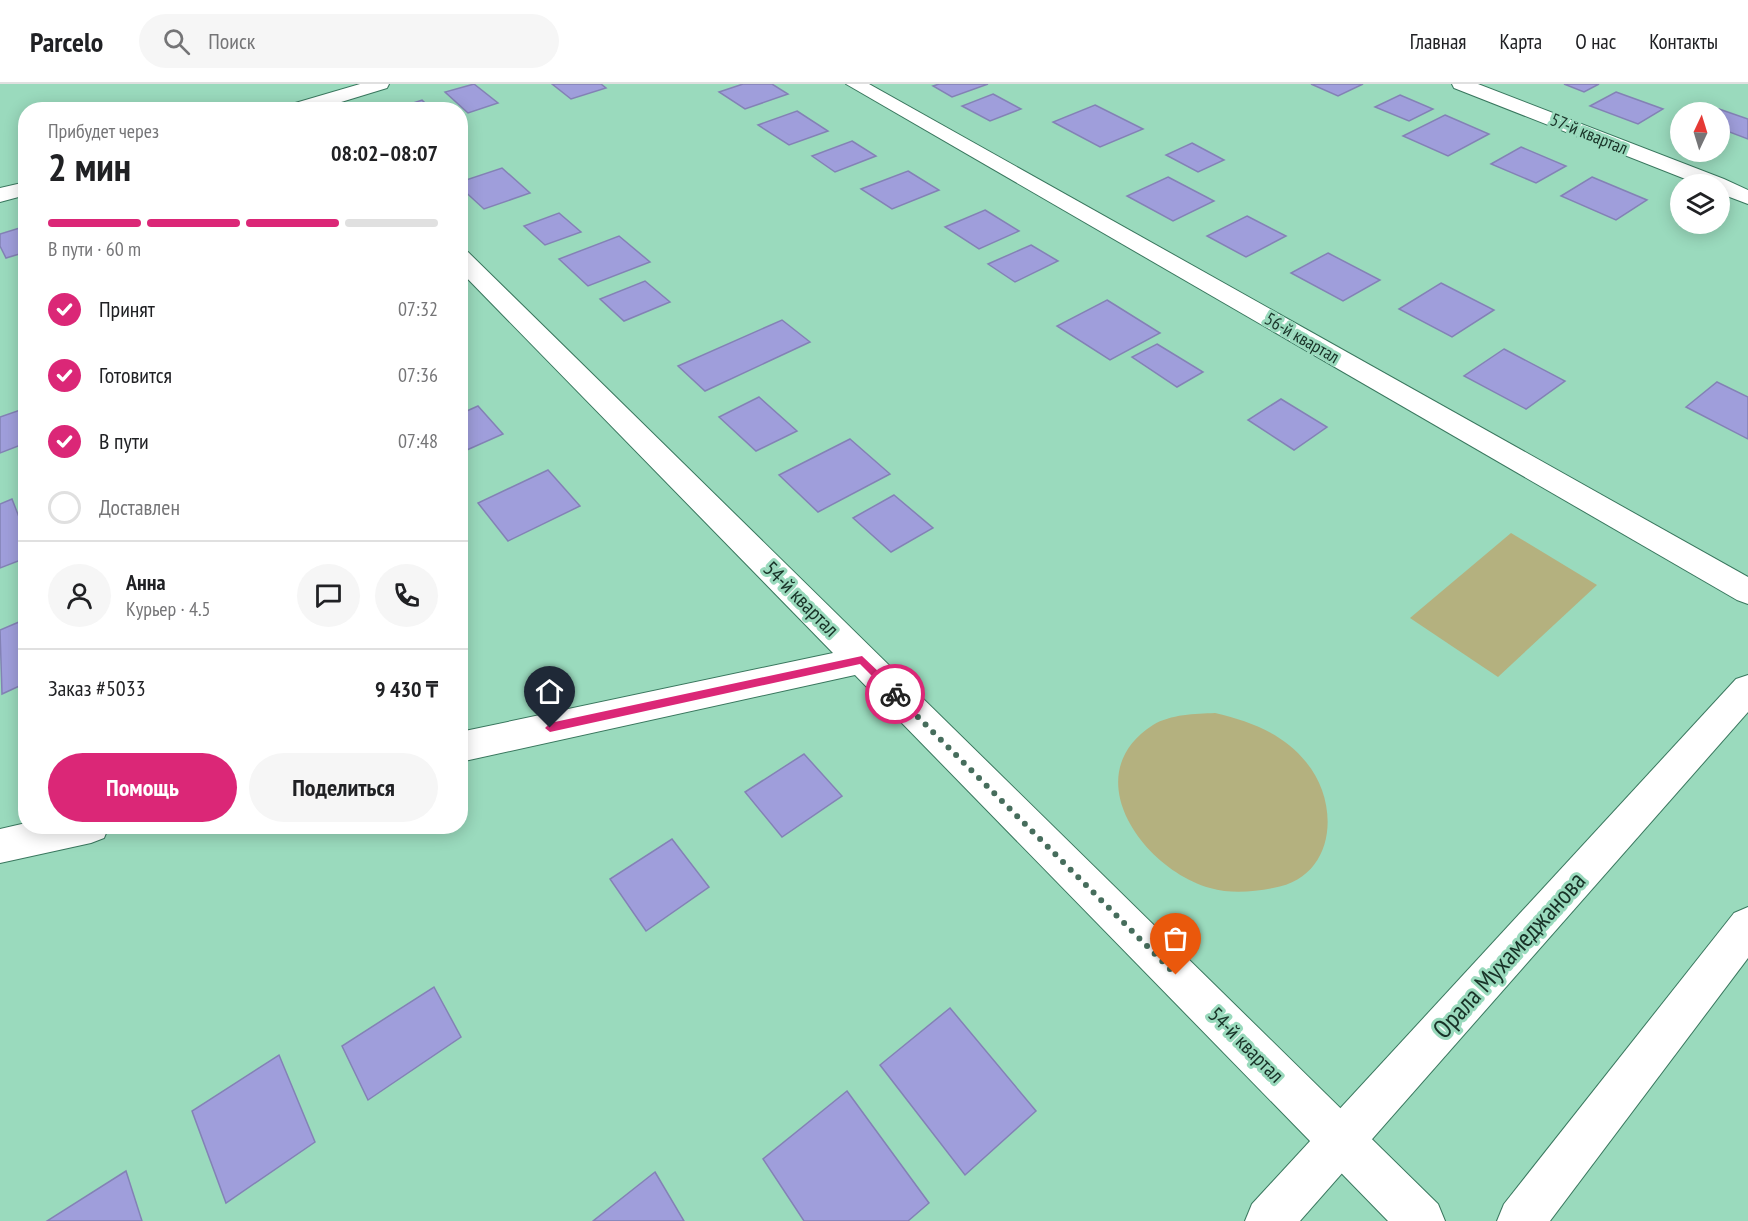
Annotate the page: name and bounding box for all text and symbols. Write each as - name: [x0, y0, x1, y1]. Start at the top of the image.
- search box: [139, 14, 559, 68]
- text: Parcelo: [30, 23, 103, 60]
- icon: search: [160, 25, 193, 58]
- text: Поиск: [208, 27, 255, 55]
- text: Главная: [1410, 28, 1466, 55]
- text: Карта: [1499, 28, 1542, 55]
- text: О нас: [1575, 28, 1616, 55]
- text: Контакты: [1649, 28, 1718, 55]
- north arrow: [1670, 102, 1730, 162]
- map controls: [1670, 102, 1730, 234]
- street label: 57-й квартал: [1547, 108, 1631, 159]
- text: Прибудет через: [48, 118, 159, 144]
- text: 08:02–08:07: [331, 139, 438, 167]
- text: 2 мин: [48, 141, 131, 192]
- button: layers: [1670, 174, 1730, 234]
- text: В пути · 60 m: [48, 236, 141, 262]
- icon: check: [48, 293, 81, 326]
- text: Принят: [99, 295, 155, 323]
- text: 07:32: [398, 296, 438, 322]
- street label: 56-й квартал: [1261, 307, 1344, 368]
- icon: check: [48, 359, 81, 392]
- text: Готовится: [99, 361, 172, 389]
- text: 07:36: [398, 362, 438, 388]
- icon: check: [48, 425, 81, 458]
- text: В пути: [99, 427, 149, 455]
- text: 07:48: [398, 428, 438, 454]
- text: Доставлен: [99, 493, 180, 521]
- street label: 54-й квартал: [758, 555, 845, 642]
- button: person: [48, 564, 111, 627]
- button: chat: [297, 564, 360, 627]
- button: phone: [375, 564, 438, 627]
- text: Анна: [126, 568, 166, 596]
- text: Курьер · 4.5: [126, 596, 211, 622]
- courier: [865, 664, 925, 724]
- pin: [524, 666, 575, 728]
- text: Заказ #5033: [48, 674, 146, 702]
- text: 9 430 ₸: [375, 675, 438, 703]
- icon: home: [533, 675, 566, 708]
- icon: bike: [879, 678, 912, 711]
- button: Помощь: [48, 753, 237, 822]
- button: Поделиться: [249, 753, 438, 822]
- street label: Орала Мухамеджанова: [1425, 864, 1592, 1045]
- pin: [1150, 913, 1201, 975]
- icon: bag: [1159, 922, 1192, 955]
- street label: 54-й квартал: [1203, 1001, 1290, 1088]

